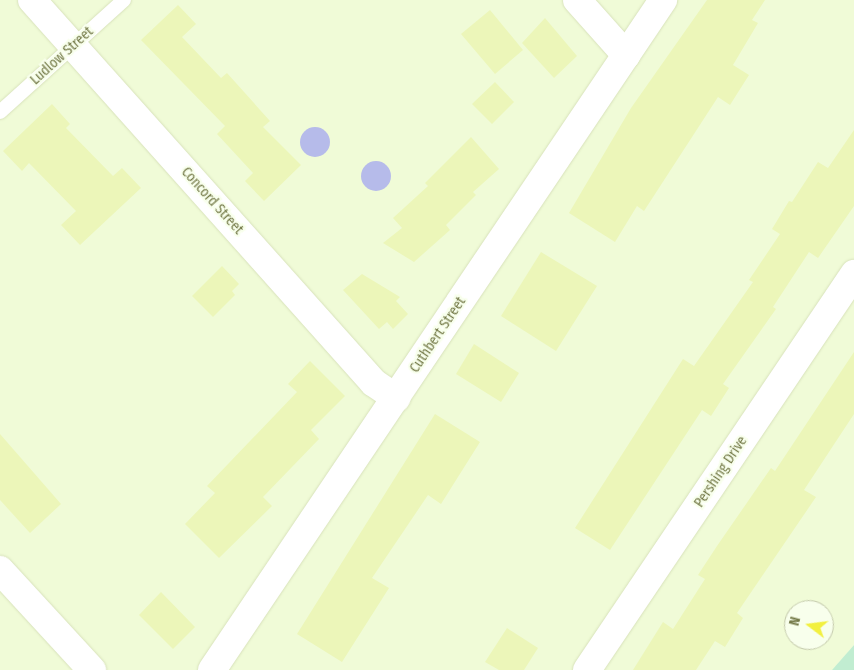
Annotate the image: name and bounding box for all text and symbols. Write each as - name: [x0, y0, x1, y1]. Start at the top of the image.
- street label: Ludlow Street: [27, 23, 97, 89]
- street label: Concord Street: [178, 164, 246, 238]
- street label: Cuthbert Street: [407, 294, 469, 376]
- street label: Pershing Drive: [691, 433, 751, 511]
- north arrow: [784, 600, 834, 650]
- text: N: [786, 615, 804, 628]

